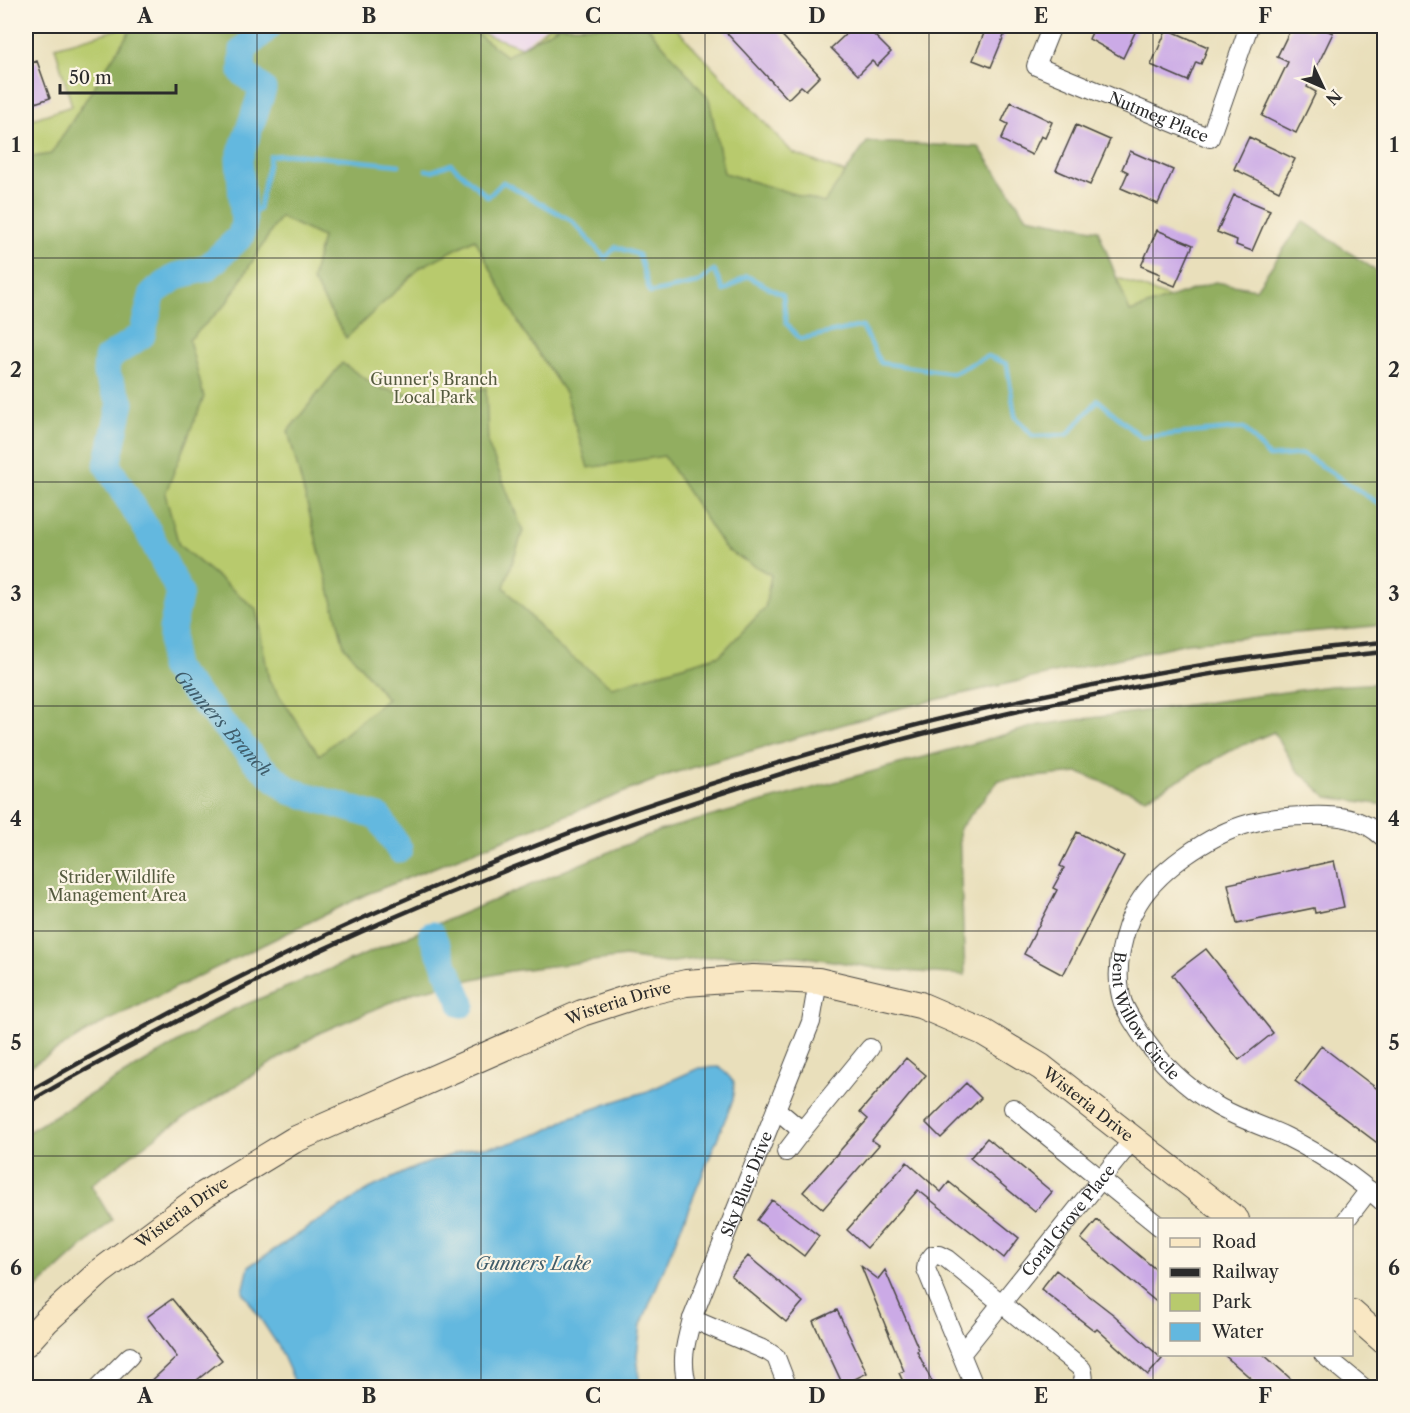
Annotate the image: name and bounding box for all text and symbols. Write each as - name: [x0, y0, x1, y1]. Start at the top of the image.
- text: A: [136, 4, 153, 28]
- text: B: [362, 4, 377, 28]
- text: C: [585, 4, 601, 28]
- text: D: [808, 4, 826, 28]
- text: E: [1034, 4, 1048, 28]
- text: F: [1258, 4, 1272, 28]
- scale bar: [60, 57, 176, 95]
- north arrow: [1293, 57, 1353, 117]
- text: 50 m: [69, 67, 112, 89]
- text: N: [1322, 85, 1346, 109]
- street label: Nutmeg Place: [1106, 87, 1212, 146]
- text: 1: [12, 133, 21, 157]
- text: 1: [1390, 133, 1399, 157]
- text: 2: [10, 358, 22, 382]
- text: 2: [1388, 358, 1400, 382]
- park label: Gunner's Branch Local Park: [370, 369, 498, 407]
- text: 3: [10, 582, 22, 606]
- text: 3: [1388, 582, 1400, 606]
- water label: Gunners Branch: [169, 665, 276, 781]
- text: 4: [10, 807, 22, 831]
- text: 4: [1388, 807, 1400, 831]
- park label: Strider Wildlife Management Area: [47, 867, 187, 905]
- street label: Bent Willow Circle: [1109, 950, 1184, 1084]
- street label: Wisteria Drive: [561, 977, 673, 1029]
- text: 5: [10, 1031, 22, 1055]
- text: 5: [1388, 1031, 1400, 1055]
- street label: Wisteria Drive: [1038, 1062, 1138, 1146]
- street label: Sky Blue Drive: [716, 1128, 776, 1239]
- street label: Coral Grove Place: [1017, 1160, 1119, 1280]
- street label: Wisteria Drive: [131, 1172, 232, 1253]
- legend: [1158, 1218, 1353, 1356]
- text: Road: [1212, 1231, 1257, 1253]
- water label: Gunners Lake: [475, 1253, 592, 1275]
- text: 6: [10, 1256, 22, 1280]
- text: 6: [1388, 1256, 1400, 1280]
- text: Railway: [1212, 1261, 1280, 1283]
- text: Park: [1212, 1291, 1253, 1313]
- text: Water: [1211, 1321, 1264, 1343]
- text: A: [136, 1384, 153, 1408]
- text: B: [362, 1384, 377, 1408]
- text: C: [585, 1384, 601, 1408]
- text: D: [808, 1384, 826, 1408]
- text: E: [1034, 1384, 1048, 1408]
- text: F: [1258, 1384, 1272, 1408]

